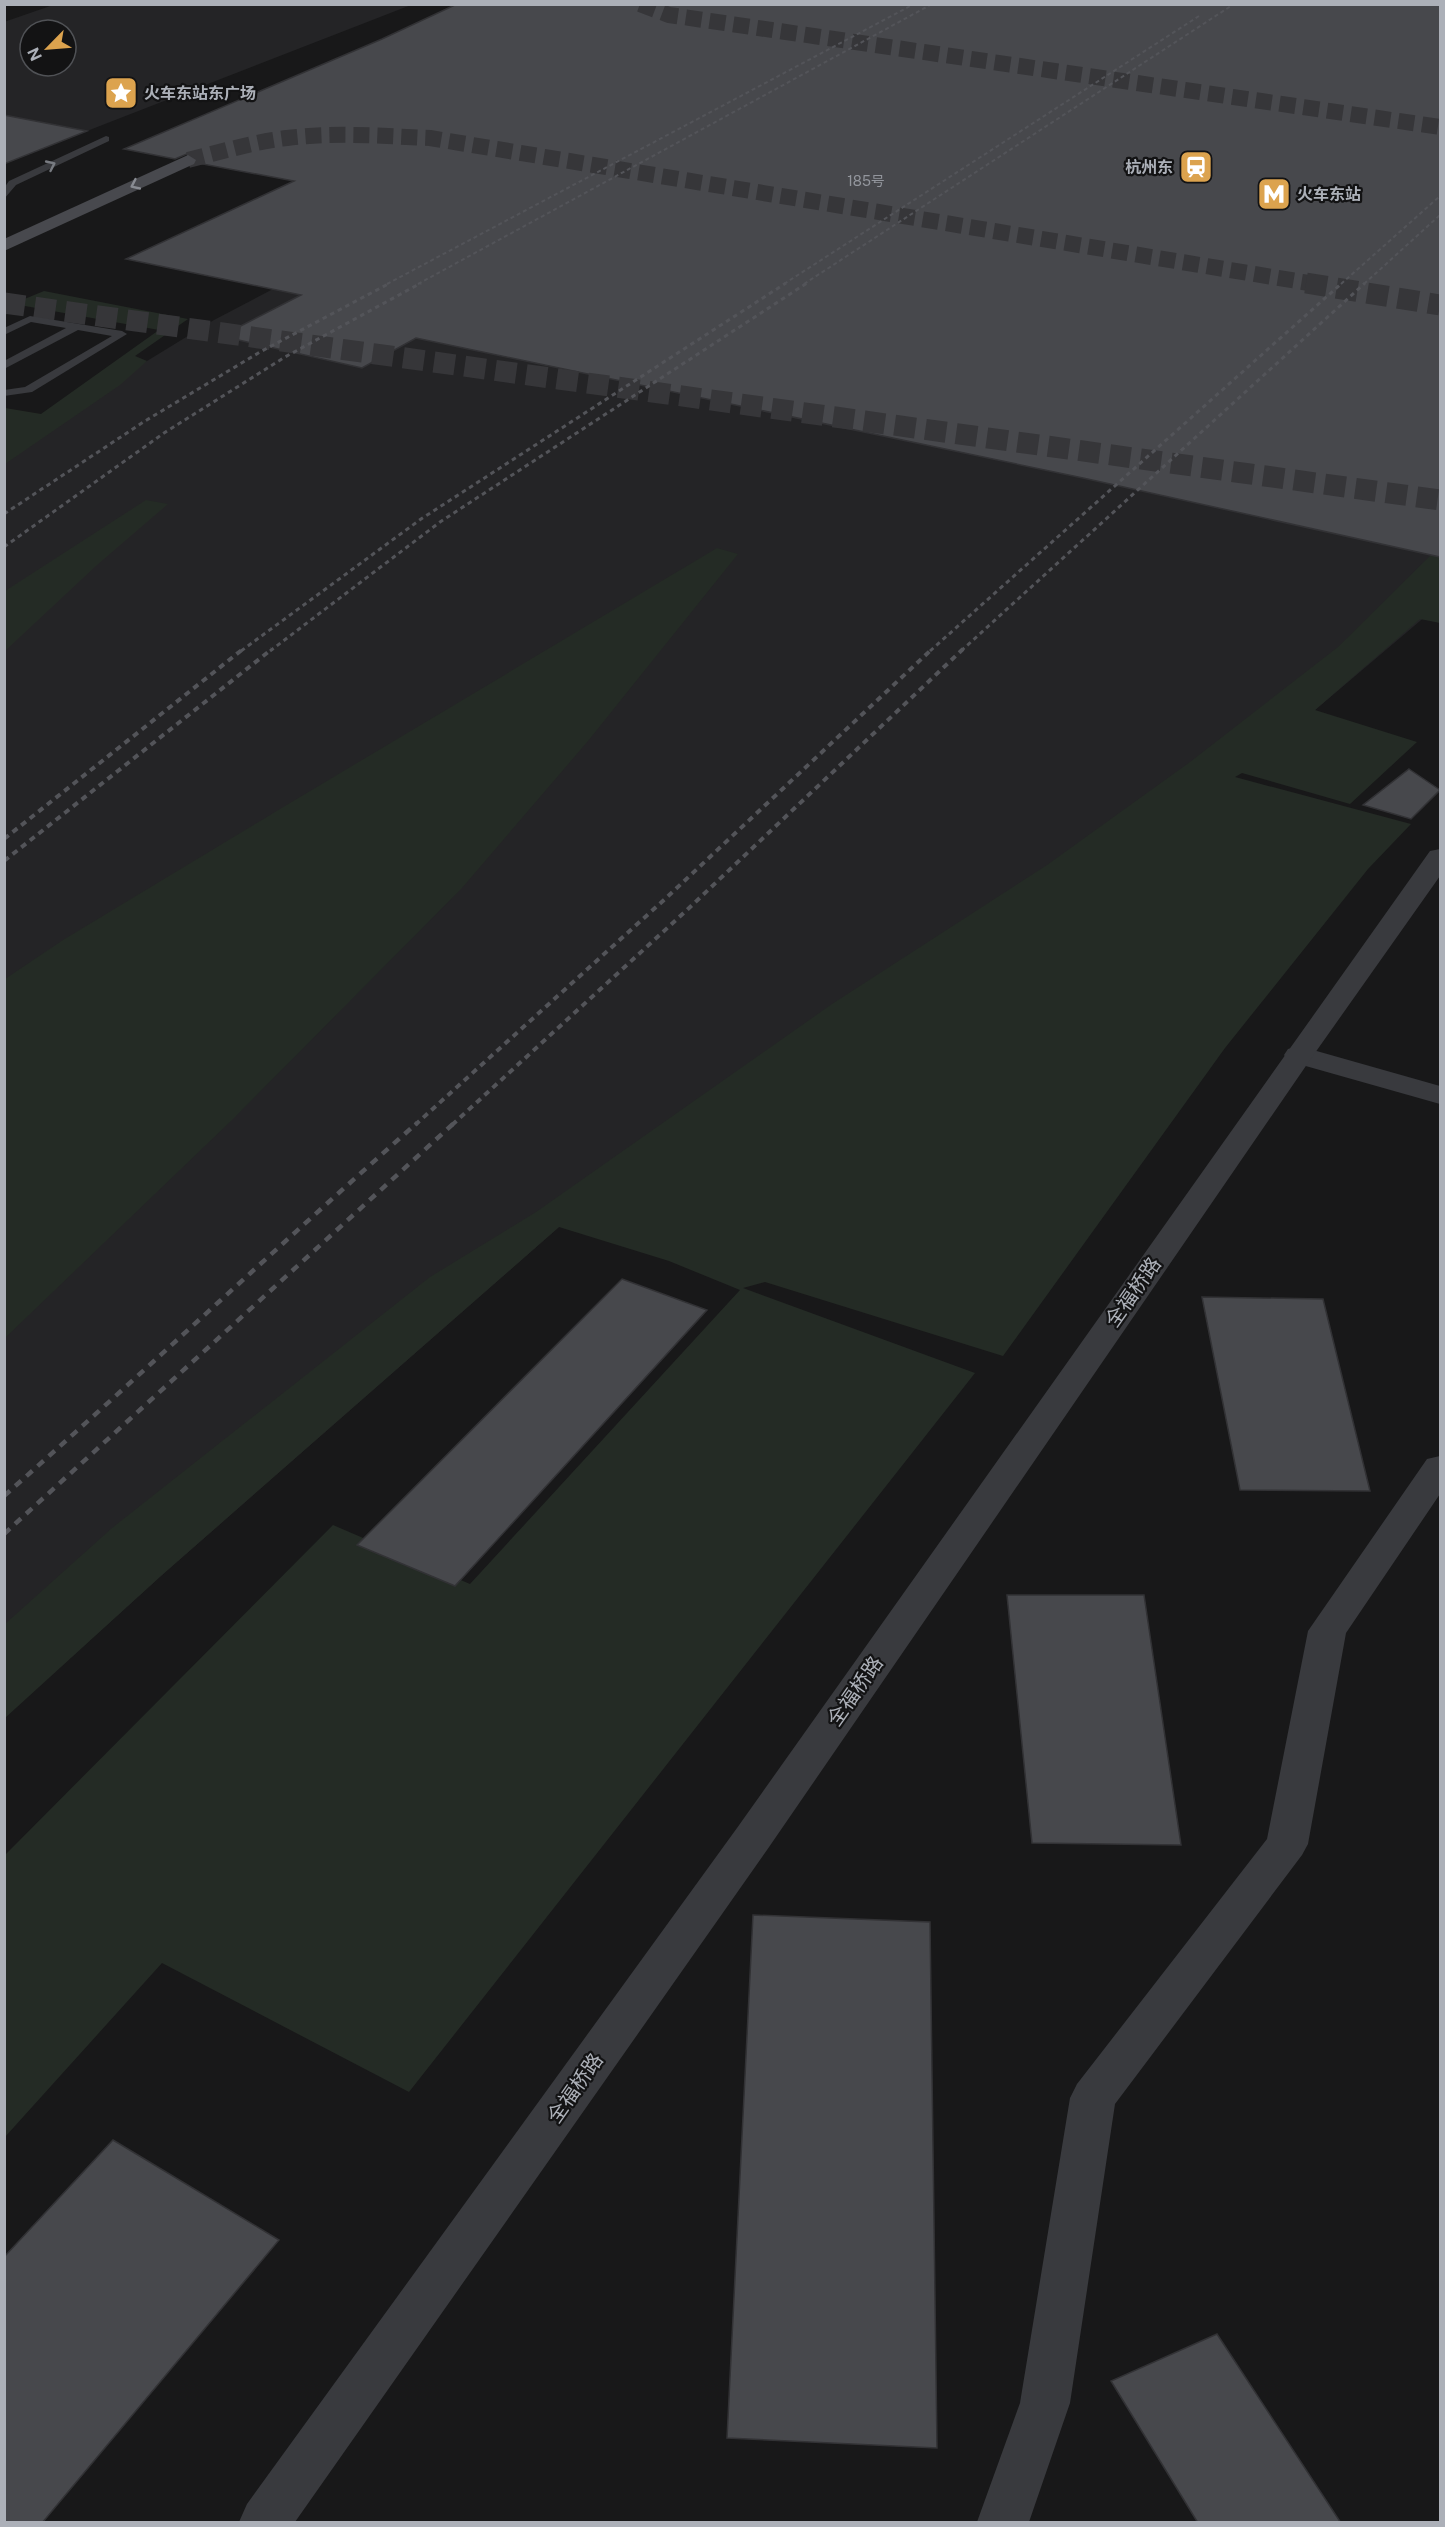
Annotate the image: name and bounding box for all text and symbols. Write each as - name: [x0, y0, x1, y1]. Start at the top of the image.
- north arrow: [18, 18, 78, 78]
- text: N: [24, 44, 46, 64]
- place icon: 火车东站东广场: [103, 75, 139, 111]
- place label: 火车东站东广场: [144, 84, 256, 103]
- station icon: 杭州东: [1178, 149, 1214, 185]
- place label: 杭州东: [1125, 158, 1173, 177]
- one-way arrow: [44, 160, 55, 172]
- house number: 185号: [847, 173, 885, 189]
- metro station icon: 火车东站: [1256, 176, 1292, 212]
- one-way arrow: [130, 177, 141, 189]
- place label: 火车东站: [1297, 185, 1361, 204]
- street label: 全福桥路: [1100, 1252, 1166, 1332]
- street label: 全福桥路: [822, 1651, 888, 1731]
- street label: 全福桥路: [542, 2048, 608, 2128]

